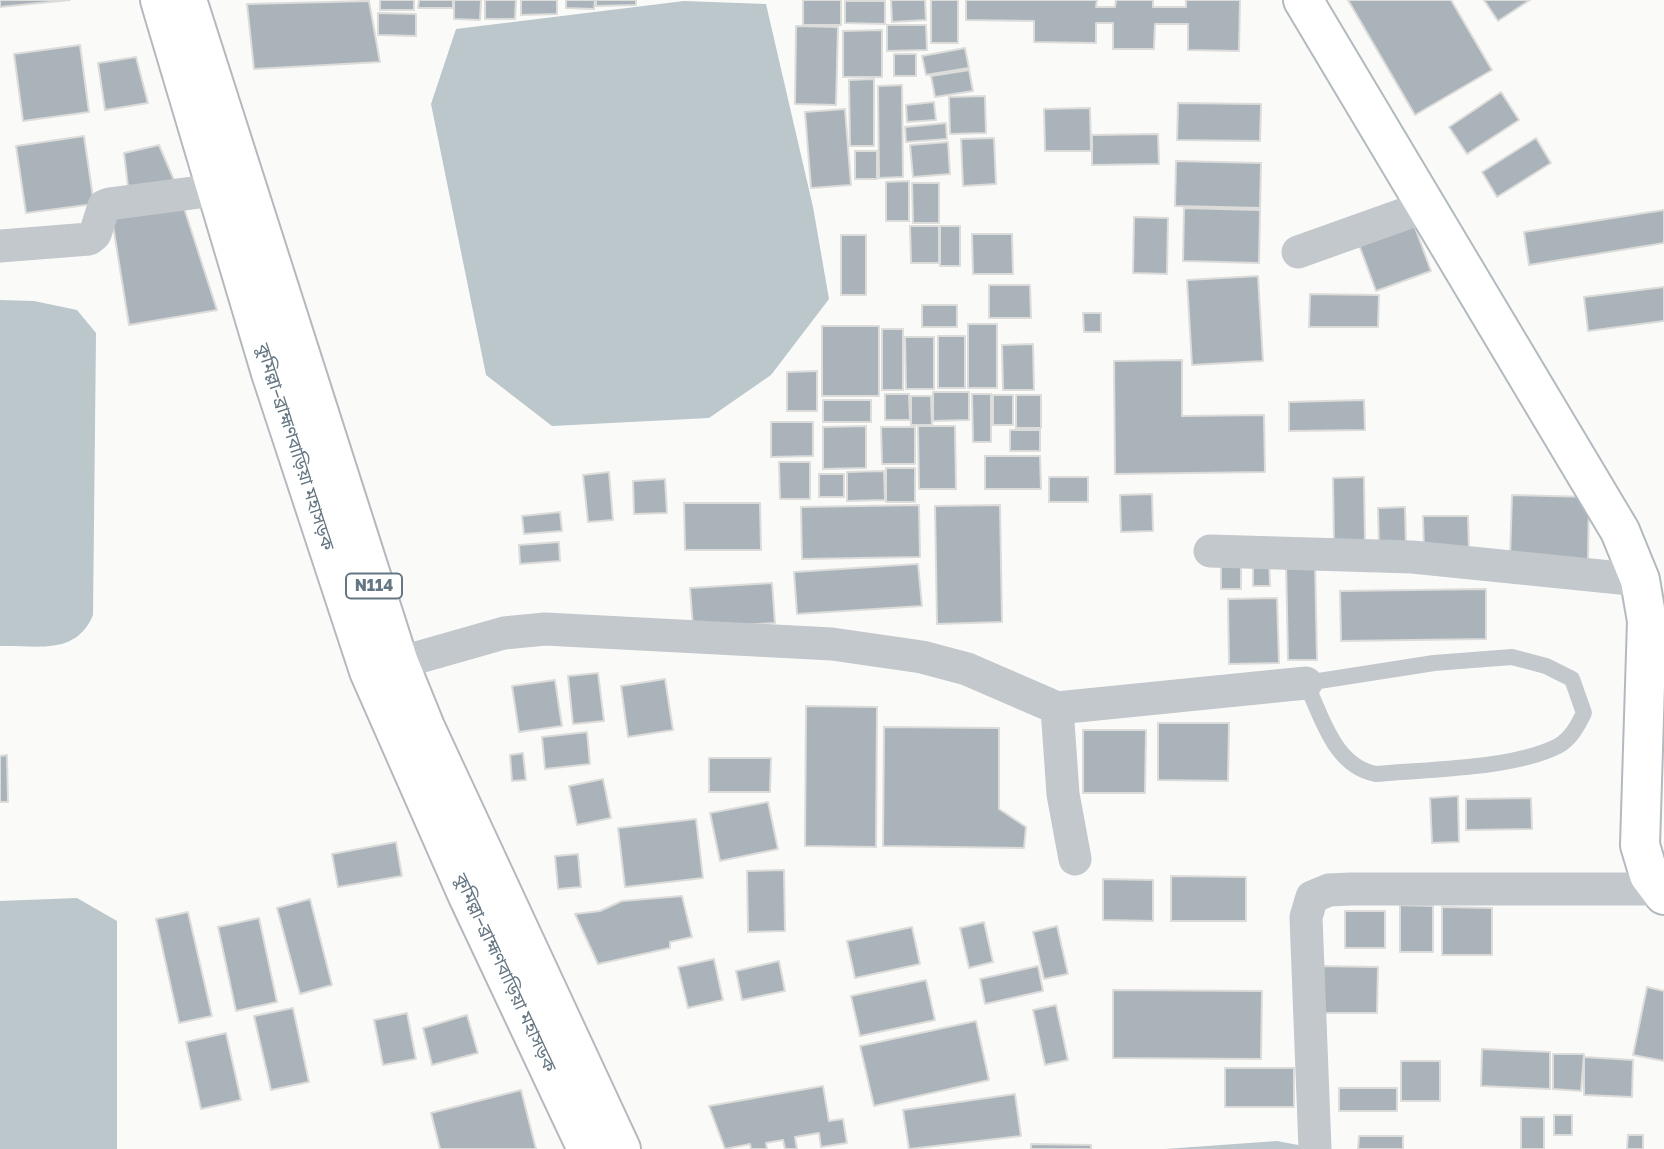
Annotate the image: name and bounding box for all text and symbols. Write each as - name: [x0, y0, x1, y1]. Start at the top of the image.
- street label: কুমিল্লা–ব্রাহ্মণবাড়িয়া মহাসড়ক: [251, 341, 339, 553]
- road number: N114: [346, 573, 402, 598]
- street label: কুমিল্লা–ব্রাহ্মণবাড়িয়া মহাসড়ক: [449, 870, 561, 1076]

